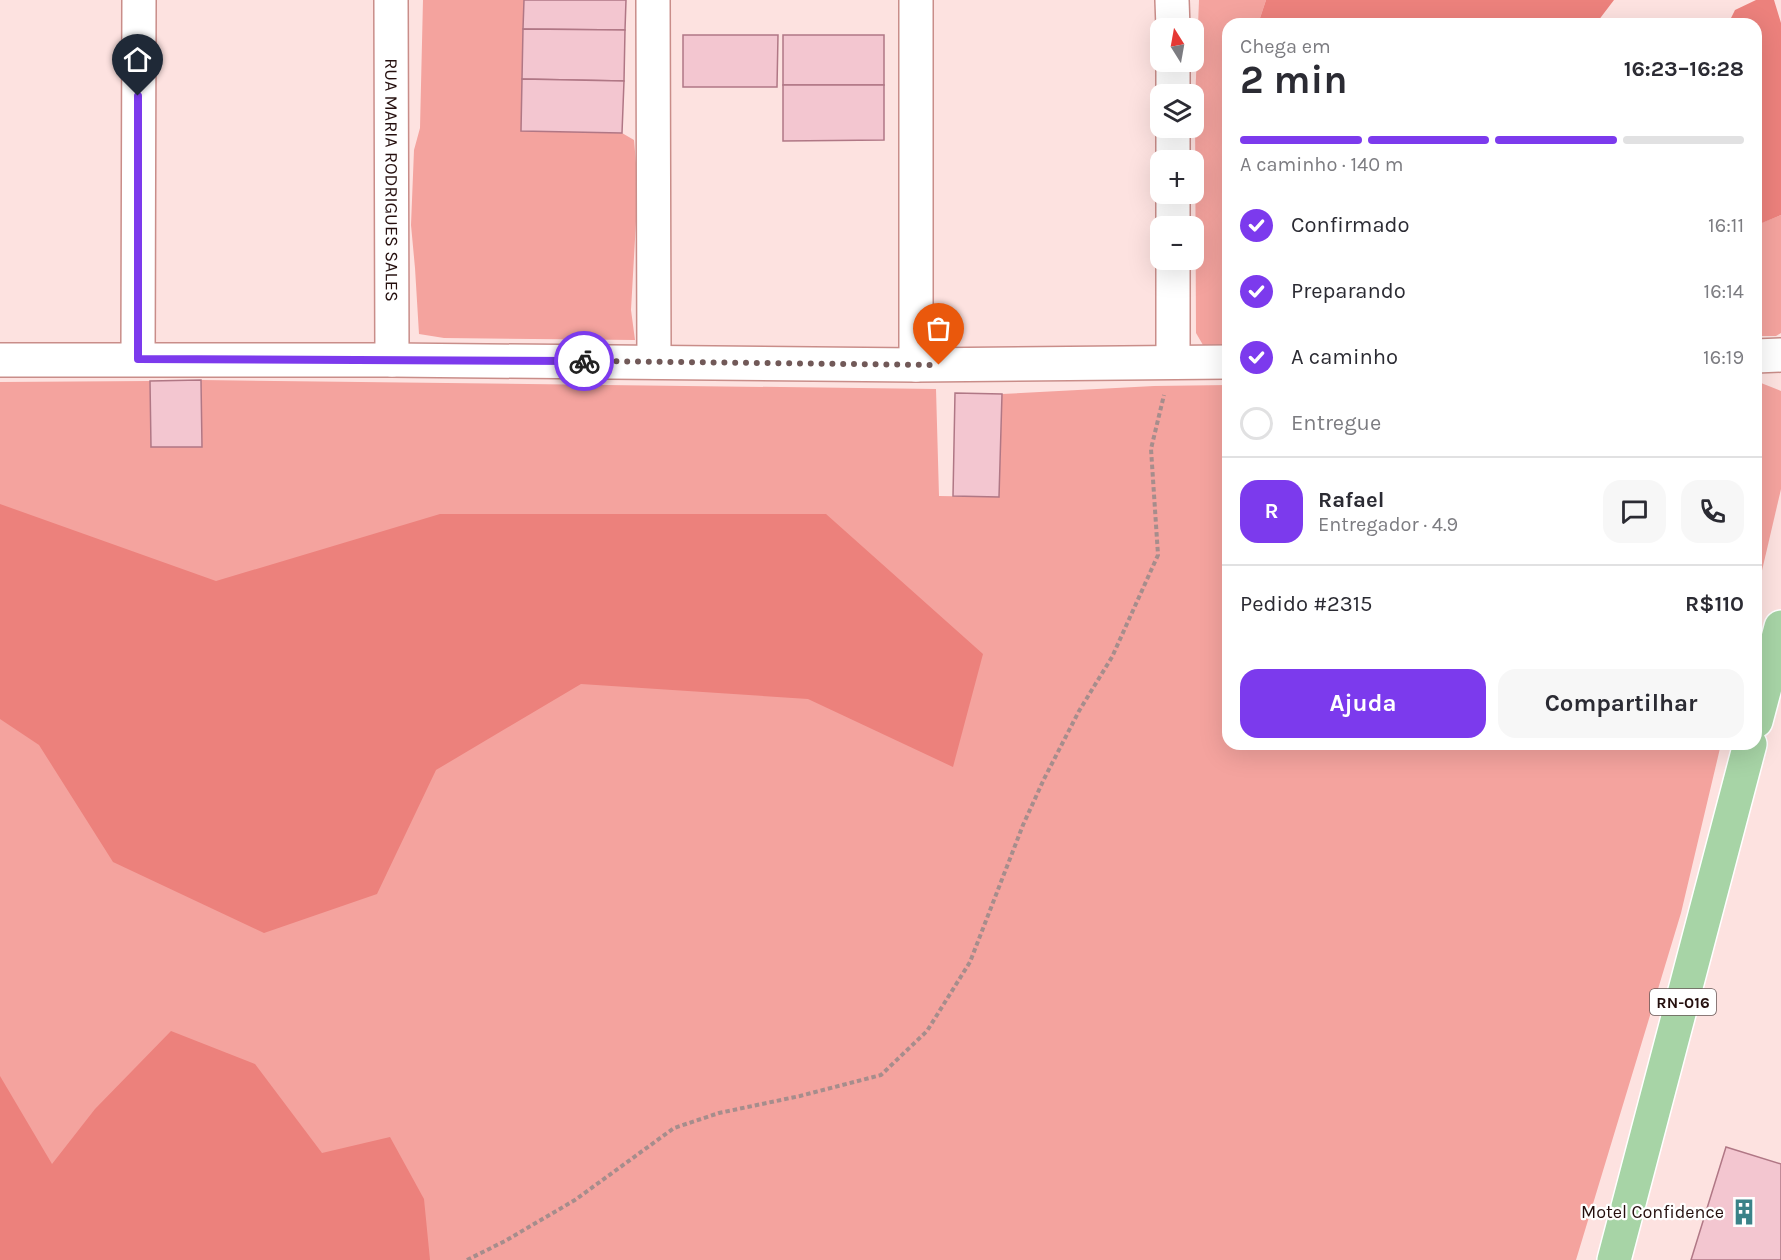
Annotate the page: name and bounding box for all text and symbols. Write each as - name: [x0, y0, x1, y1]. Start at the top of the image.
- north arrow: [1150, 18, 1204, 72]
- map controls: [1150, 18, 1204, 270]
- pin: [112, 34, 163, 96]
- text: Chega em: [1240, 35, 1331, 58]
- icon: home: [121, 43, 154, 76]
- text: 16:23–16:28: [1624, 56, 1744, 82]
- text: 2 min: [1240, 57, 1348, 103]
- street label: RUA MARIA RODRIGUES SALES: [380, 58, 403, 302]
- button: layers: [1150, 84, 1204, 138]
- button: +: [1150, 150, 1204, 204]
- text: A caminho · 140 m: [1240, 153, 1404, 176]
- icon: check: [1240, 209, 1273, 242]
- text: Confirmado: [1291, 212, 1410, 238]
- text: 16:11: [1708, 214, 1744, 237]
- button: −: [1150, 216, 1204, 270]
- icon: check: [1240, 275, 1273, 308]
- text: Preparando: [1291, 278, 1406, 304]
- text: 16:14: [1704, 280, 1744, 303]
- pin: [913, 303, 964, 365]
- icon: bag: [922, 312, 955, 345]
- courier: [554, 331, 614, 391]
- icon: check: [1240, 341, 1273, 374]
- text: A caminho: [1291, 344, 1398, 370]
- icon: bike: [568, 345, 601, 378]
- text: 16:19: [1703, 346, 1744, 369]
- text: Entregue: [1291, 410, 1381, 436]
- button: chat: [1603, 480, 1666, 543]
- button: phone: [1681, 480, 1744, 543]
- text: Rafael: [1318, 487, 1384, 513]
- text: R: [1264, 498, 1279, 524]
- text: Entregador · 4.9: [1318, 513, 1458, 536]
- text: Pedido #2315: [1240, 591, 1373, 617]
- text: R$110: [1685, 591, 1744, 617]
- button: Ajuda: [1240, 669, 1486, 738]
- button: Compartilhar: [1498, 669, 1744, 738]
- road number: RN-016: [1650, 989, 1716, 1015]
- building icon: Motel Confidence: [1729, 1197, 1759, 1227]
- place label: Motel Confidence: [1581, 1201, 1724, 1223]

